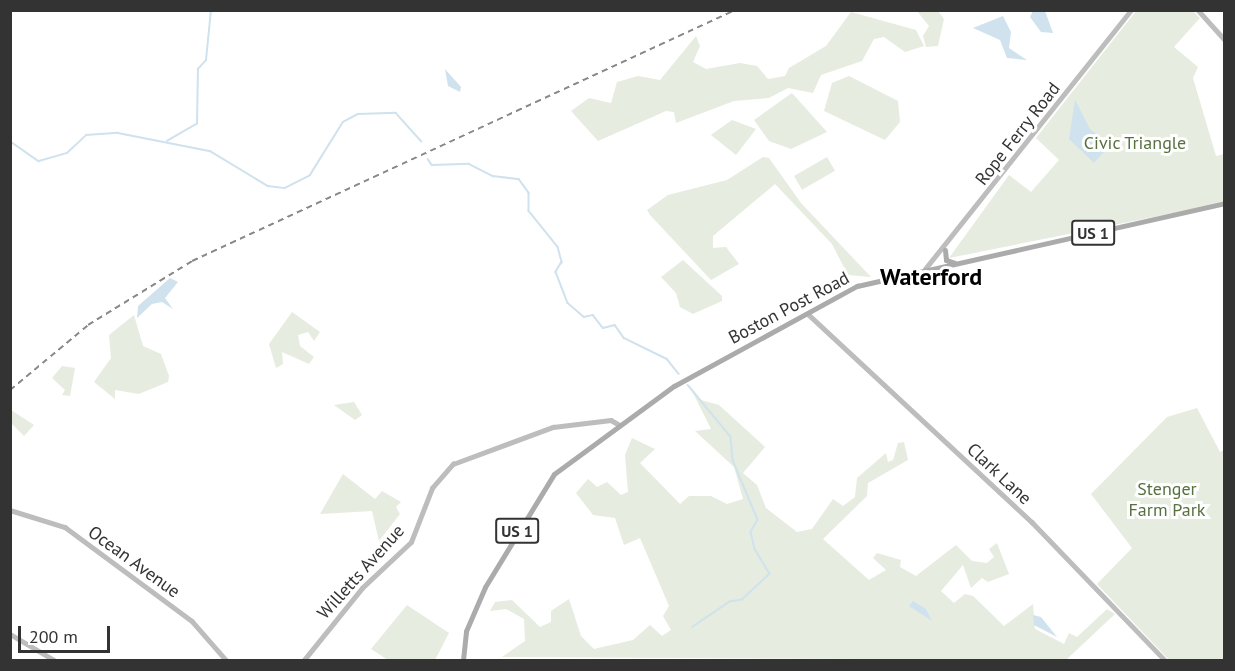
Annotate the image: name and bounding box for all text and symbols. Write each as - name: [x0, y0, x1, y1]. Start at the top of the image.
- street label: Rope Ferry Road: [971, 78, 1065, 190]
- park label: Civic Triangle: [1083, 132, 1187, 154]
- road number: US 1: [1070, 220, 1116, 246]
- district label: Waterford: [880, 263, 982, 291]
- street label: Boston Post Road: [725, 267, 853, 349]
- street label: Clark Lane: [962, 439, 1036, 509]
- park label: Stenger Farm Park: [1129, 479, 1205, 522]
- road number: US 1: [494, 518, 540, 544]
- street label: Willetts Avenue: [313, 520, 409, 624]
- street label: Ocean Avenue: [84, 521, 184, 603]
- scale bar: [21, 614, 112, 652]
- text: 200 m: [29, 625, 78, 648]

